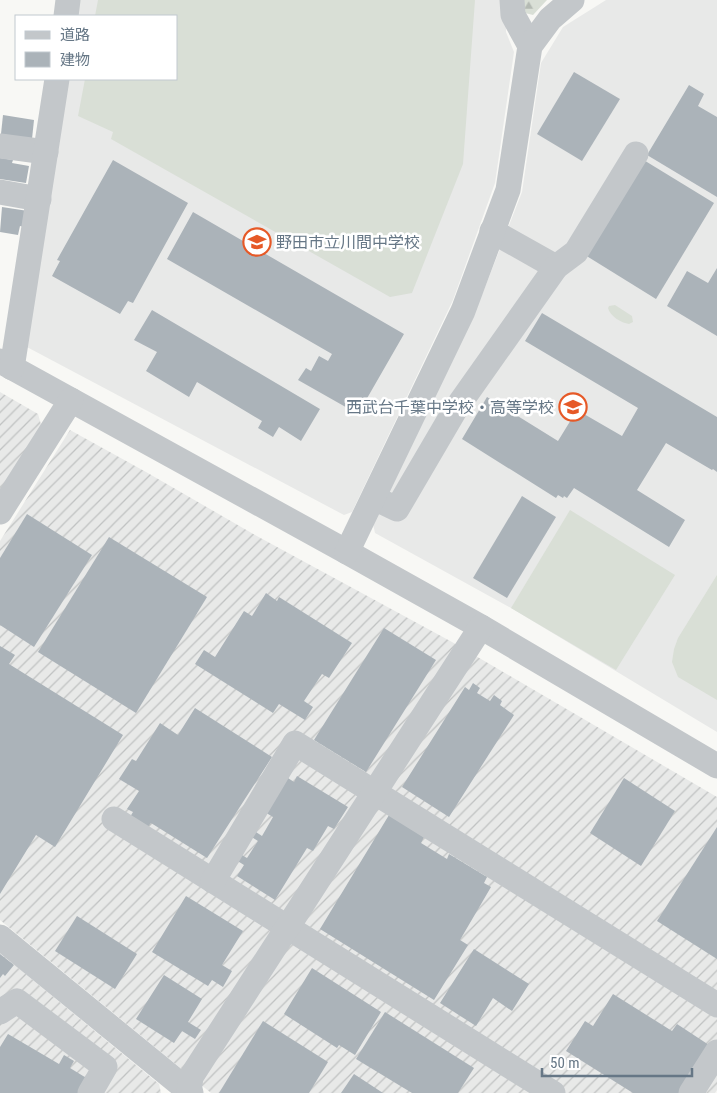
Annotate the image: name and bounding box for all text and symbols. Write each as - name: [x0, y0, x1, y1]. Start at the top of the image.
- legend: [15, 15, 178, 80]
- text: 道路: [60, 26, 90, 44]
- text: 建物: [60, 51, 90, 69]
- school or university icon: 野田市立川間中学校: [242, 227, 272, 257]
- place label: 野田市立川間中学校: [276, 233, 420, 252]
- school or university icon: 西武台千葉中学校・高等学校: [558, 392, 588, 422]
- place label: 西武台千葉中学校・高等学校: [346, 398, 554, 417]
- scale bar: [542, 1046, 692, 1078]
- text: 50 m: [550, 1054, 580, 1072]

